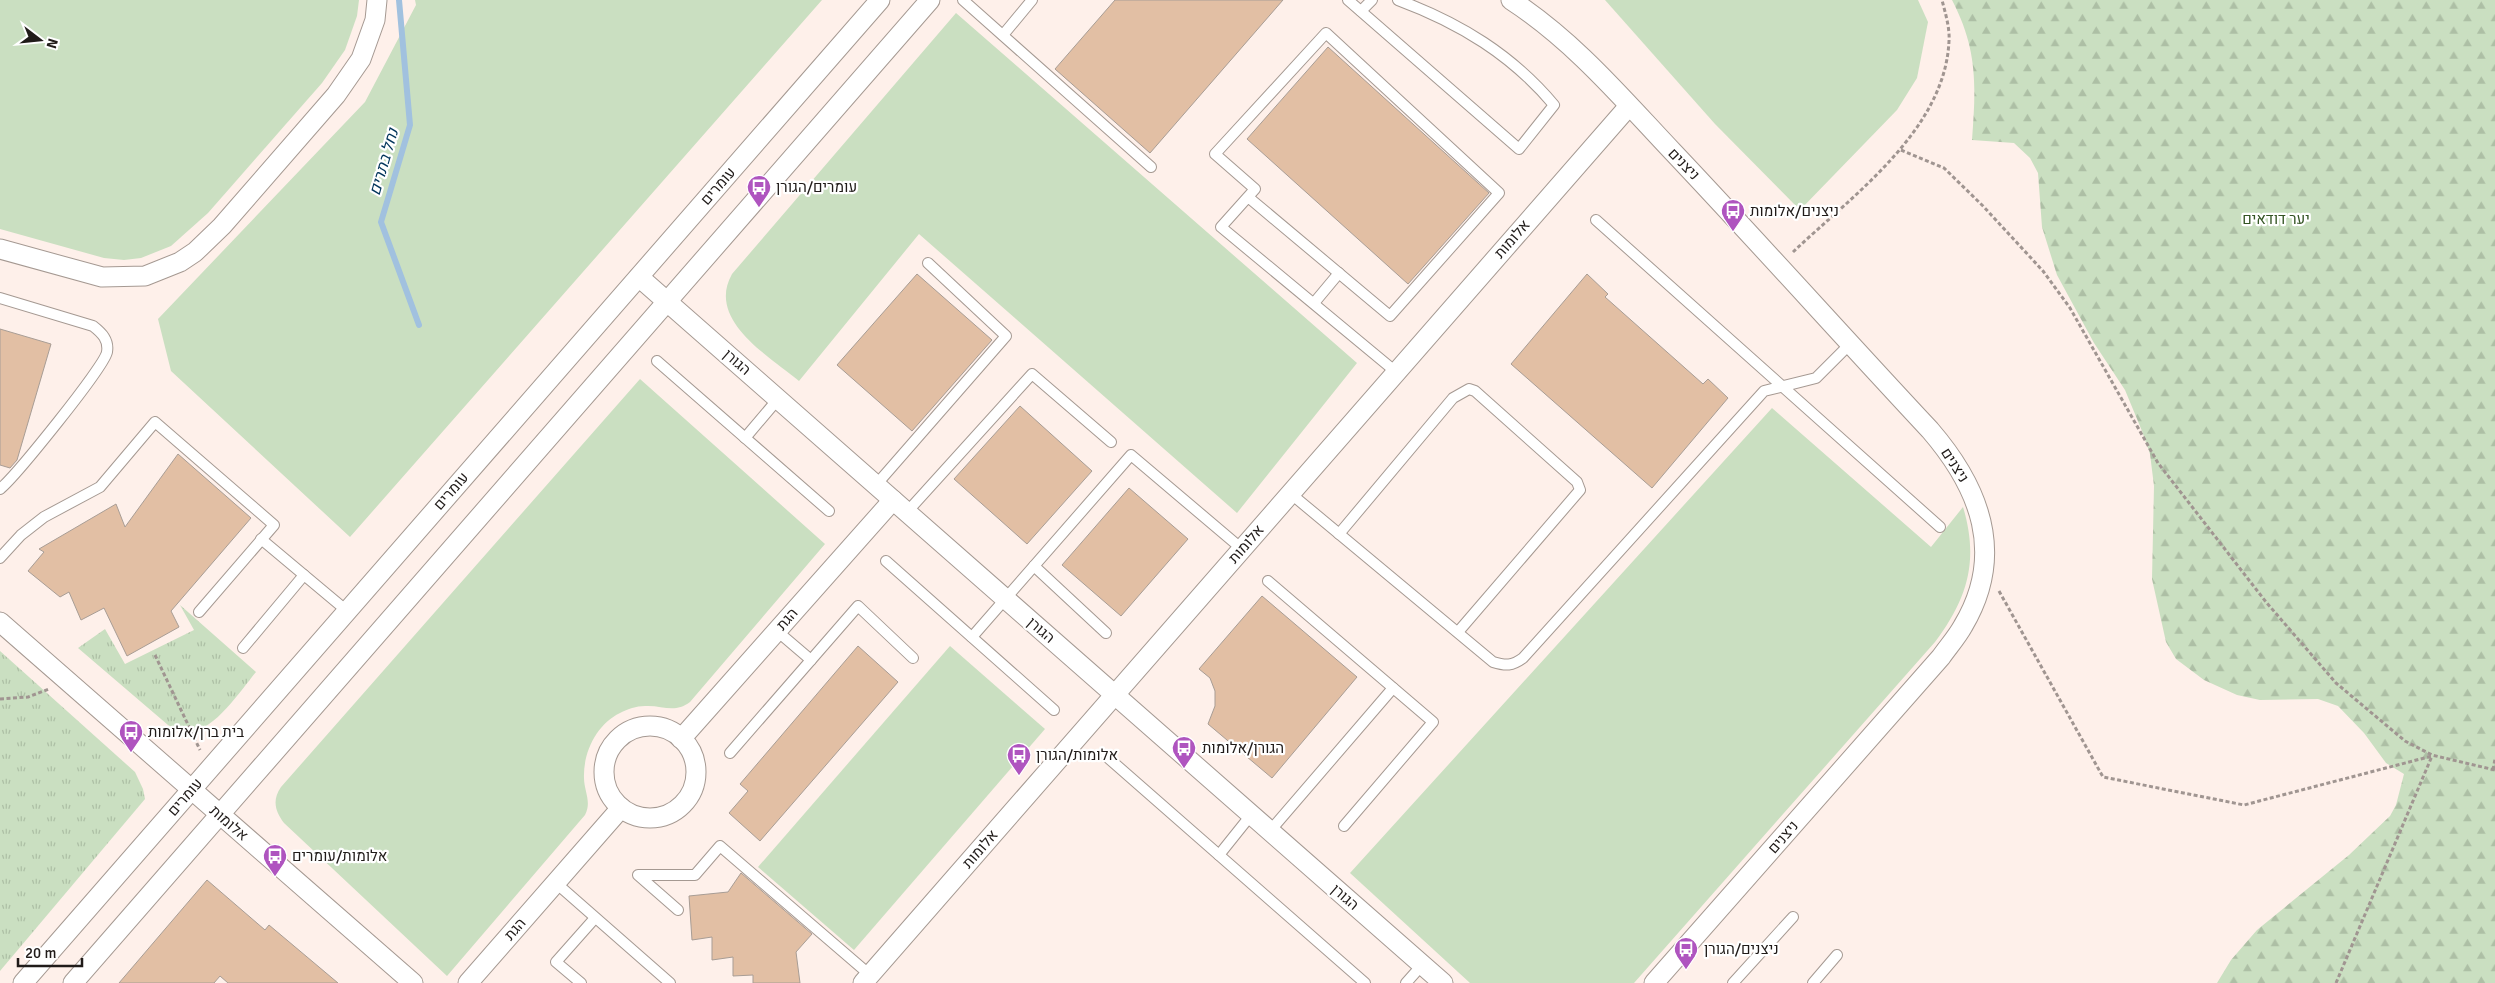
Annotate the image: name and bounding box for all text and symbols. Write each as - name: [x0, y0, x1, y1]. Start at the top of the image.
- north arrow: [15, 15, 65, 65]
- text: N: [43, 36, 62, 50]
- water label: נחל בתרים: [365, 125, 403, 198]
- street label: ניצנים: [1664, 144, 1704, 184]
- street label: עומרים: [697, 163, 739, 209]
- bus stop icon: עומרים/הגורן: [746, 174, 772, 208]
- place label: עומרים/הגורן: [776, 178, 857, 196]
- bus stop icon: ניצנים/אלומות: [1720, 198, 1746, 232]
- place label: ניצנים/אלומות: [1750, 202, 1839, 220]
- park label: יער דודאים: [2242, 210, 2310, 228]
- street label: אלומות: [1490, 216, 1534, 262]
- street label: הגורן: [720, 345, 754, 379]
- street label: ניצנים: [1937, 444, 1973, 486]
- street label: עומרים: [430, 468, 472, 514]
- street label: אלומות: [1224, 521, 1268, 567]
- street label: הגת: [772, 604, 802, 634]
- street label: הגורן: [1024, 613, 1058, 647]
- bus stop icon: בית ברן/אלומות: [118, 719, 144, 753]
- place label: בית ברן/אלומות: [148, 723, 244, 741]
- bus stop icon: הגורן/אלומות: [1171, 735, 1197, 769]
- place label: הגורן/אלומות: [1202, 739, 1284, 757]
- bus stop icon: אלומות/הגורן: [1006, 742, 1032, 776]
- place label: אלומות/הגורן: [1036, 746, 1118, 764]
- street label: עומרים: [164, 774, 206, 820]
- street label: אלומות: [206, 801, 252, 845]
- street label: ניצנים: [1764, 817, 1802, 857]
- street label: אלומות: [958, 826, 1002, 872]
- bus stop icon: אלומות/עומרים: [262, 843, 288, 877]
- place label: אלומות/עומרים: [292, 847, 387, 865]
- street label: הגורן: [1328, 880, 1362, 914]
- street label: הגת: [500, 914, 530, 944]
- scale bar: [18, 936, 81, 968]
- bus stop icon: ניצנים/הגורן: [1673, 936, 1699, 970]
- place label: ניצנים/הגורן: [1704, 940, 1779, 958]
- text: 20 m: [25, 944, 56, 962]

